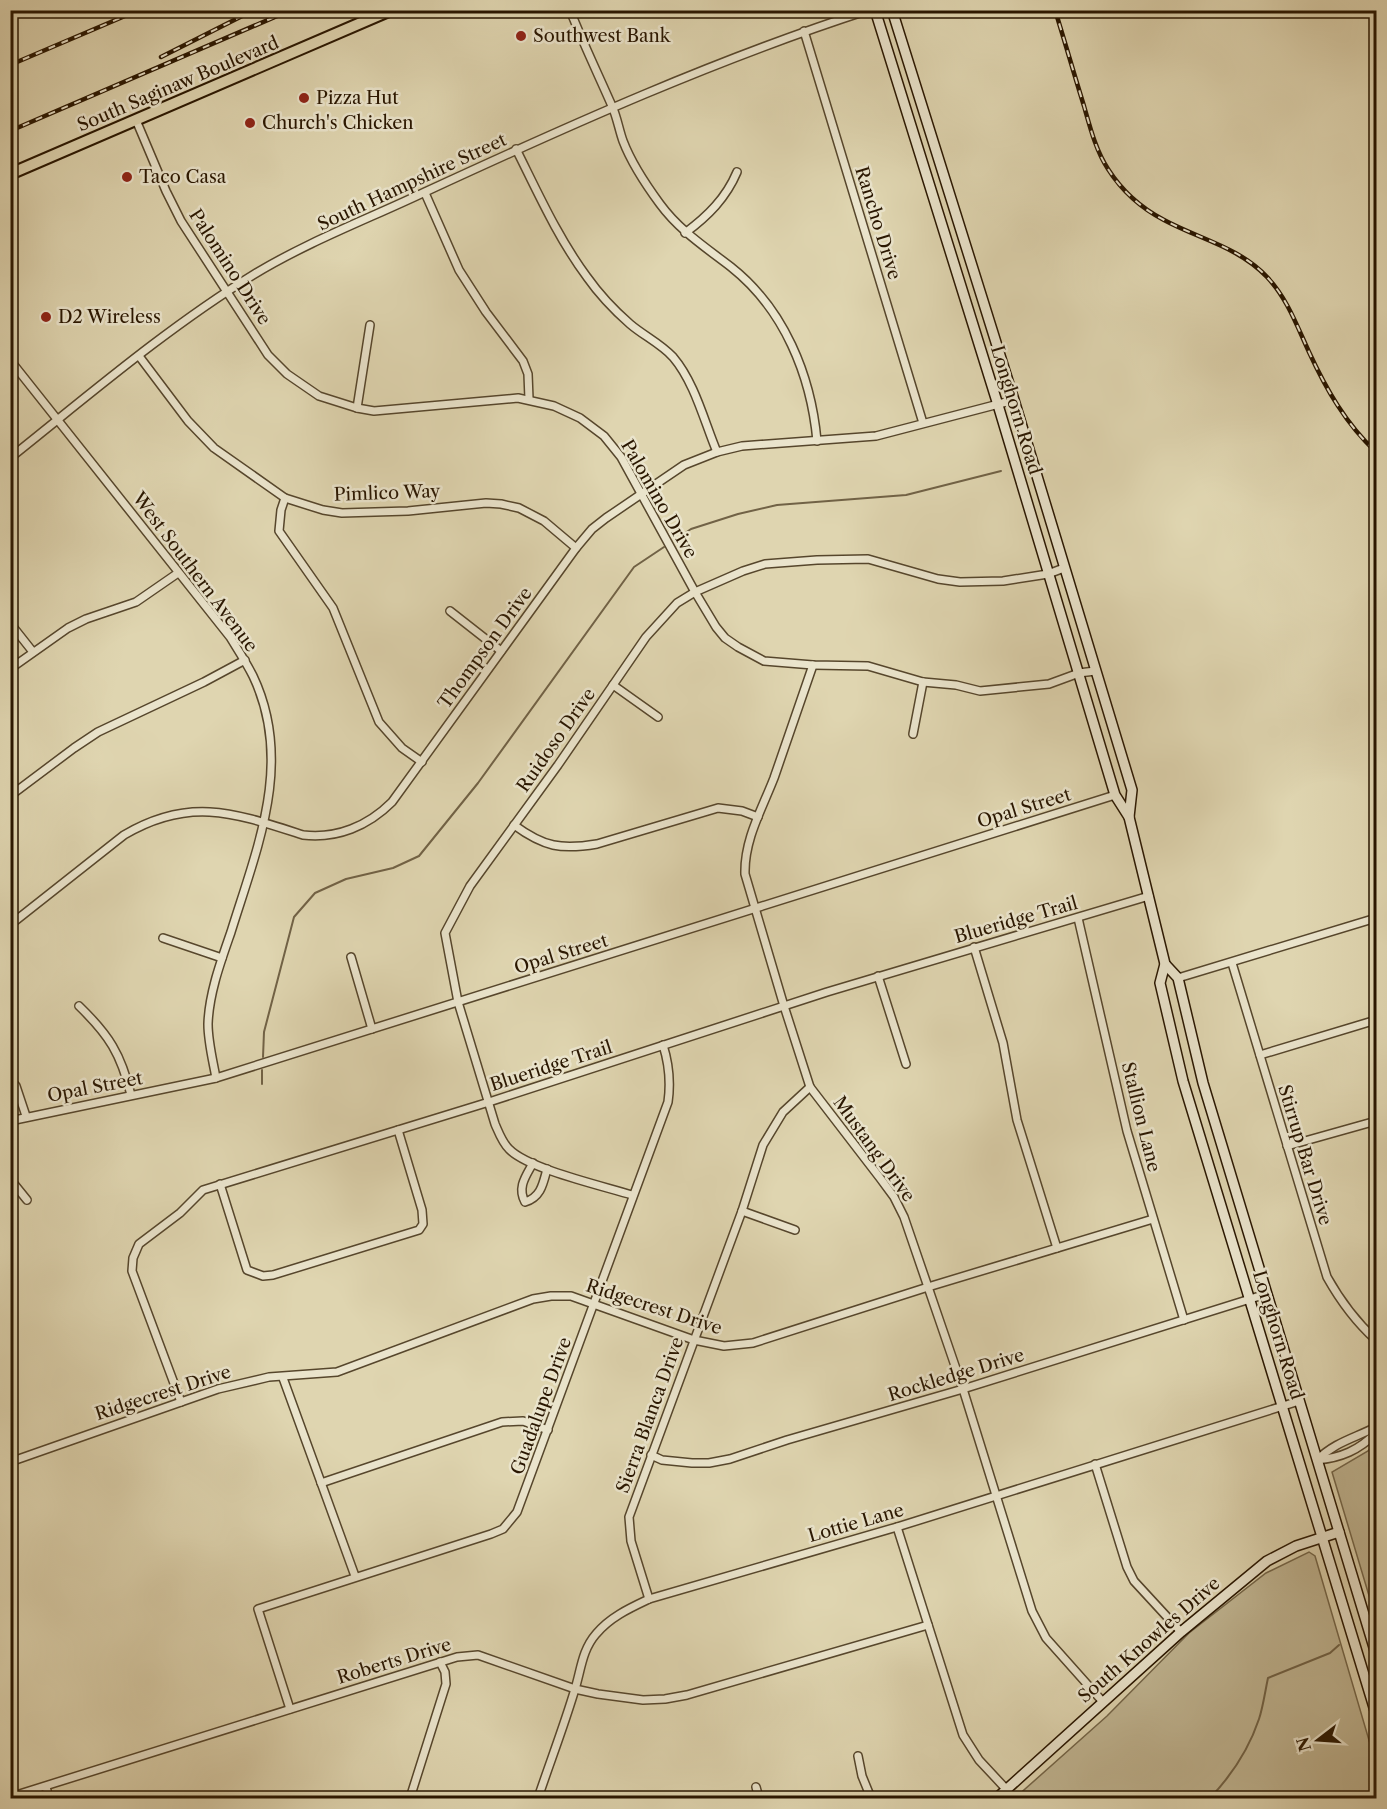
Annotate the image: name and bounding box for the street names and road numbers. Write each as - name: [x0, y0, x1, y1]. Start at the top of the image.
- street label: South Saginaw Boulevard: [74, 32, 282, 136]
- street label: South Hampshire Street: [314, 128, 510, 235]
- street label: Rancho Drive: [850, 164, 906, 282]
- street label: Palomino Drive: [184, 205, 276, 329]
- street label: Longhorn Road: [986, 343, 1046, 477]
- street label: Palomino Drive: [616, 436, 702, 562]
- street label: Pimlico Way: [333, 480, 442, 506]
- street label: West Southern Avenue: [127, 487, 262, 656]
- street label: Thompson Drive: [433, 583, 537, 713]
- street label: Ruidoso Drive: [512, 684, 600, 796]
- street label: Opal Street: [975, 783, 1074, 833]
- street label: Blueridge Trail: [952, 892, 1080, 948]
- street label: Opal Street: [512, 929, 611, 979]
- street label: Blueridge Trail: [487, 1036, 615, 1096]
- street label: Stallion Lane: [1117, 1060, 1165, 1174]
- street label: Opal Street: [45, 1067, 145, 1107]
- street label: Stirrup Bar Drive: [1273, 1082, 1337, 1228]
- street label: Mustang Drive: [828, 1092, 920, 1206]
- street label: Longhorn Road: [1248, 1268, 1308, 1402]
- street label: Ridgecrest Drive: [583, 1275, 725, 1339]
- street label: Guadalupe Drive: [506, 1334, 576, 1478]
- street label: Sierra Blanca Drive: [612, 1334, 688, 1496]
- street label: Rockledge Drive: [885, 1344, 1027, 1406]
- street label: Ridgecrest Drive: [92, 1361, 234, 1425]
- street label: Lottie Lane: [806, 1499, 906, 1547]
- street label: South Knowles Drive: [1074, 1572, 1224, 1708]
- street label: Roberts Drive: [334, 1633, 454, 1689]

